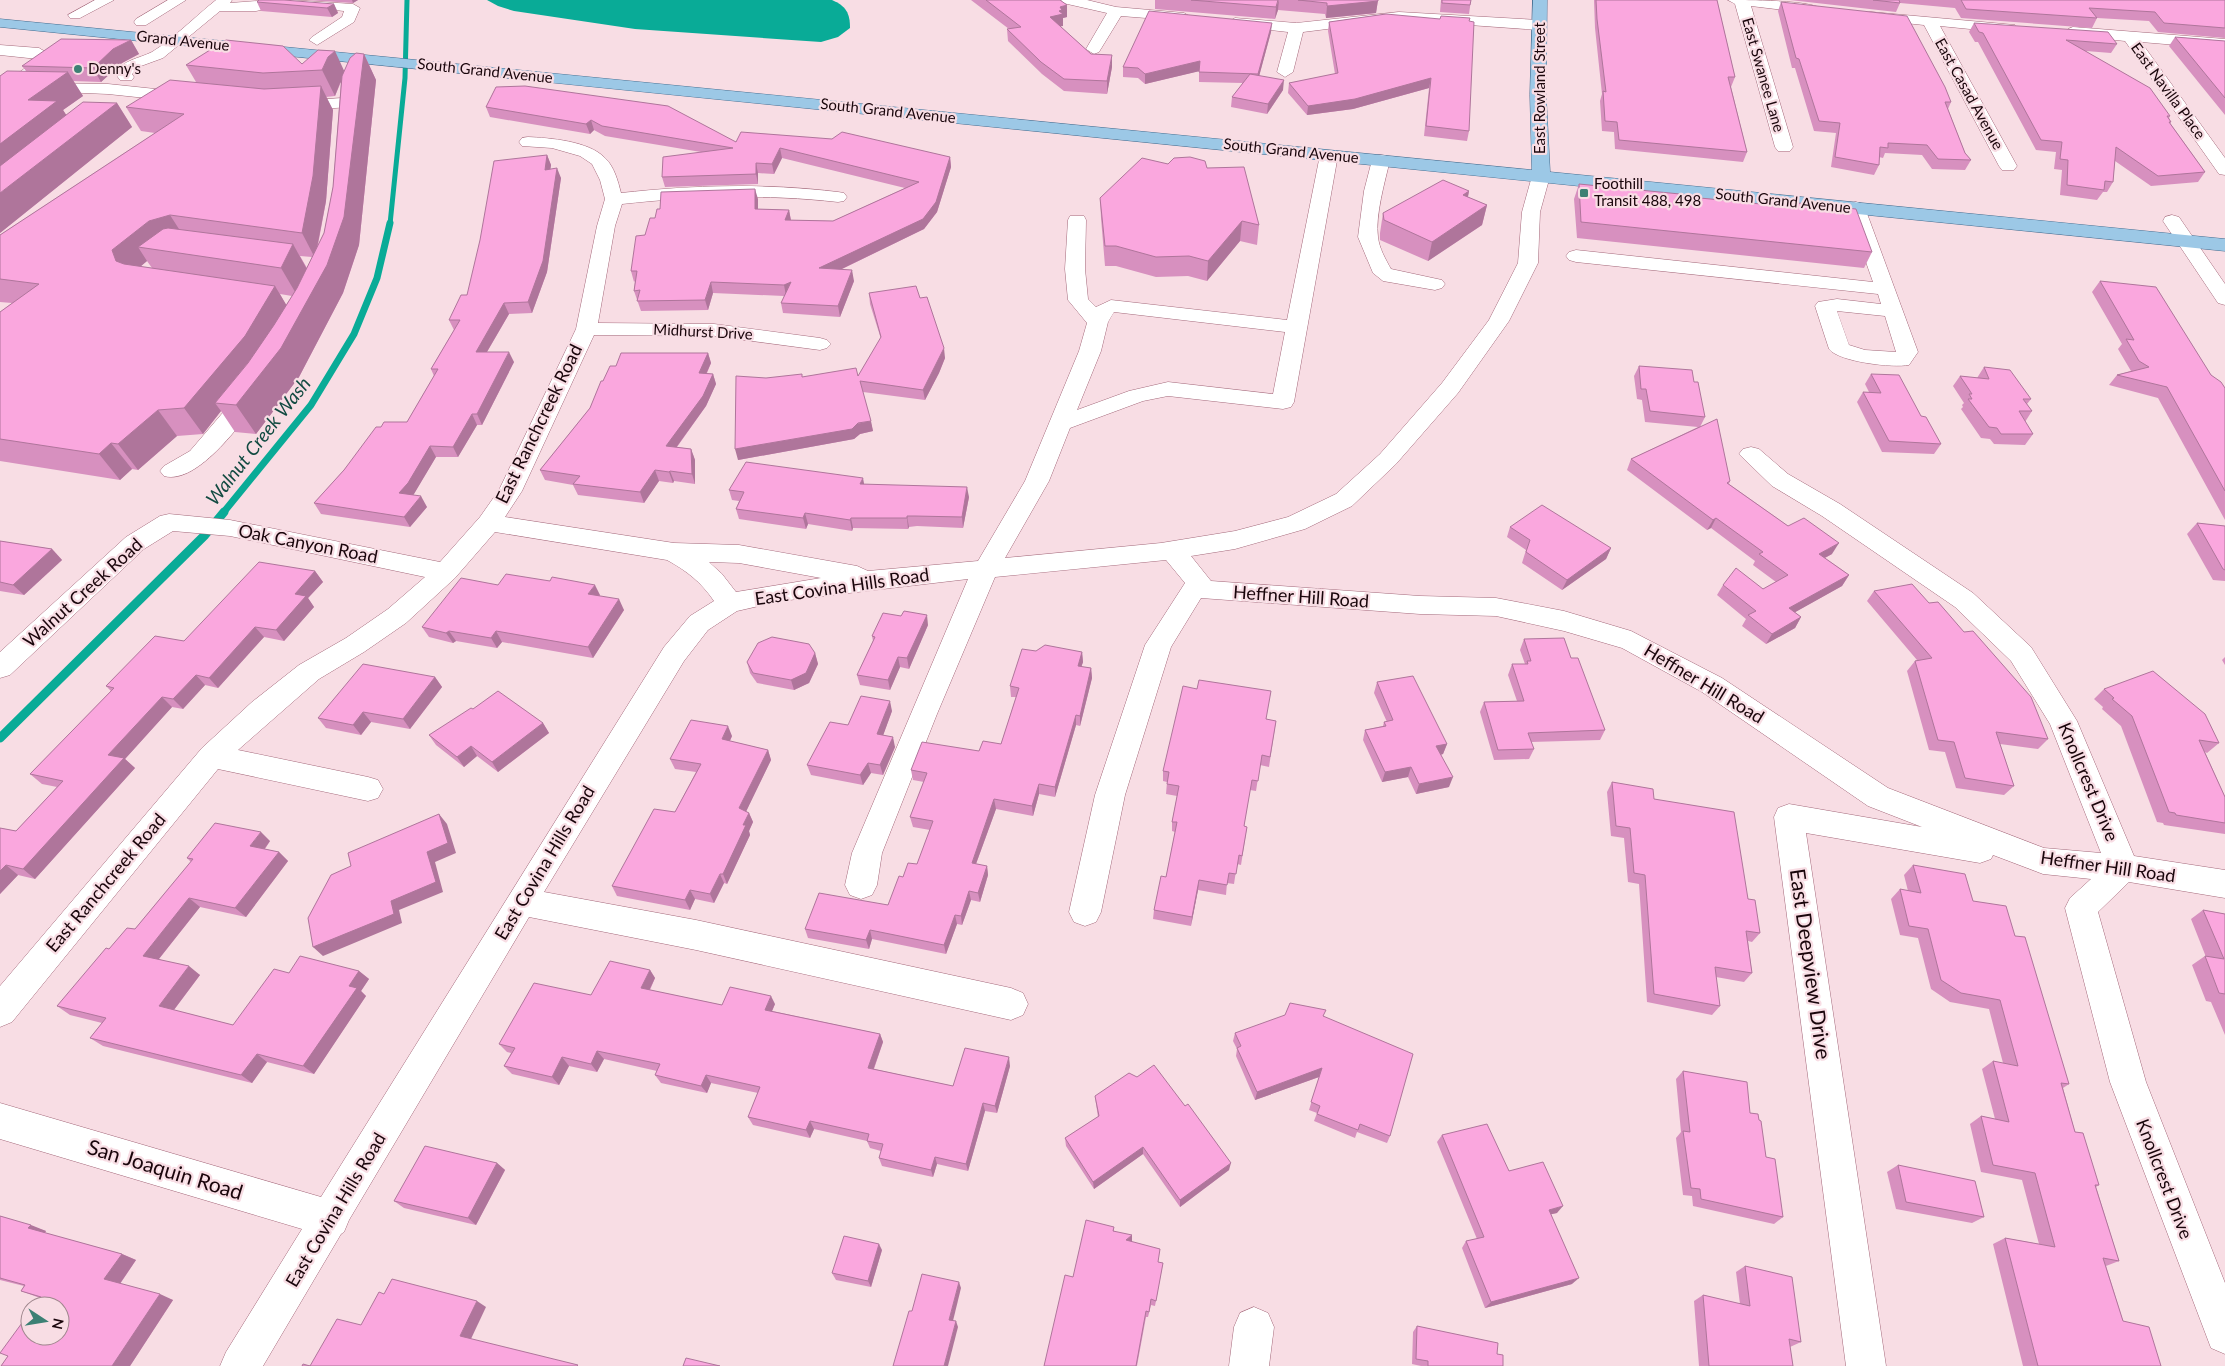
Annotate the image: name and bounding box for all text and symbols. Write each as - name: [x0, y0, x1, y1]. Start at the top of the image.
- street label: East Swanee Lane: [1739, 15, 1789, 134]
- street label: East Rowland Street: [1530, 21, 1548, 154]
- street label: Grand Avenue: [136, 26, 231, 54]
- street label: East Casad Avenue: [1932, 35, 2008, 152]
- street label: East Navilla Place: [2128, 39, 2210, 142]
- street label: South Grand Avenue: [417, 54, 554, 86]
- place label: Denny's: [88, 59, 141, 77]
- marker: Denny's: [72, 63, 84, 75]
- street label: South Grand Avenue: [820, 94, 957, 126]
- street label: South Grand Avenue: [1223, 134, 1360, 166]
- place label: Foothill Transit 488, 498: [1594, 174, 1701, 209]
- street label: South Grand Avenue: [1715, 184, 1852, 216]
- marker: Foothill Transit 488, 498: [1578, 187, 1590, 199]
- street label: Midhurst Drive: [653, 319, 753, 343]
- street label: East Ranchcreek Road: [490, 340, 586, 507]
- water label: Walnut Creek Wash: [200, 372, 315, 509]
- street label: Oak Canyon Road: [237, 519, 380, 567]
- street label: Walnut Creek Road: [18, 533, 146, 652]
- street label: East Covina Hills Road: [753, 563, 930, 609]
- street label: Heffner Hill Road: [1232, 580, 1370, 612]
- street label: Heffner Hill Road: [1640, 639, 1769, 728]
- street label: Knollcrest Drive: [2054, 719, 2124, 844]
- street label: East Covina Hills Road: [489, 781, 599, 944]
- street label: East Ranchcreek Road: [41, 809, 170, 956]
- street label: Heffner Hill Road: [2039, 846, 2177, 886]
- street label: East Deepview Drive: [1786, 867, 1837, 1061]
- street label: Knollcrest Drive: [2132, 1116, 2198, 1242]
- street label: East Covina Hills Road: [280, 1128, 390, 1291]
- street label: San Joaquin Road: [85, 1133, 246, 1204]
- north arrow: [20, 1296, 70, 1346]
- text: N: [49, 1317, 68, 1331]

